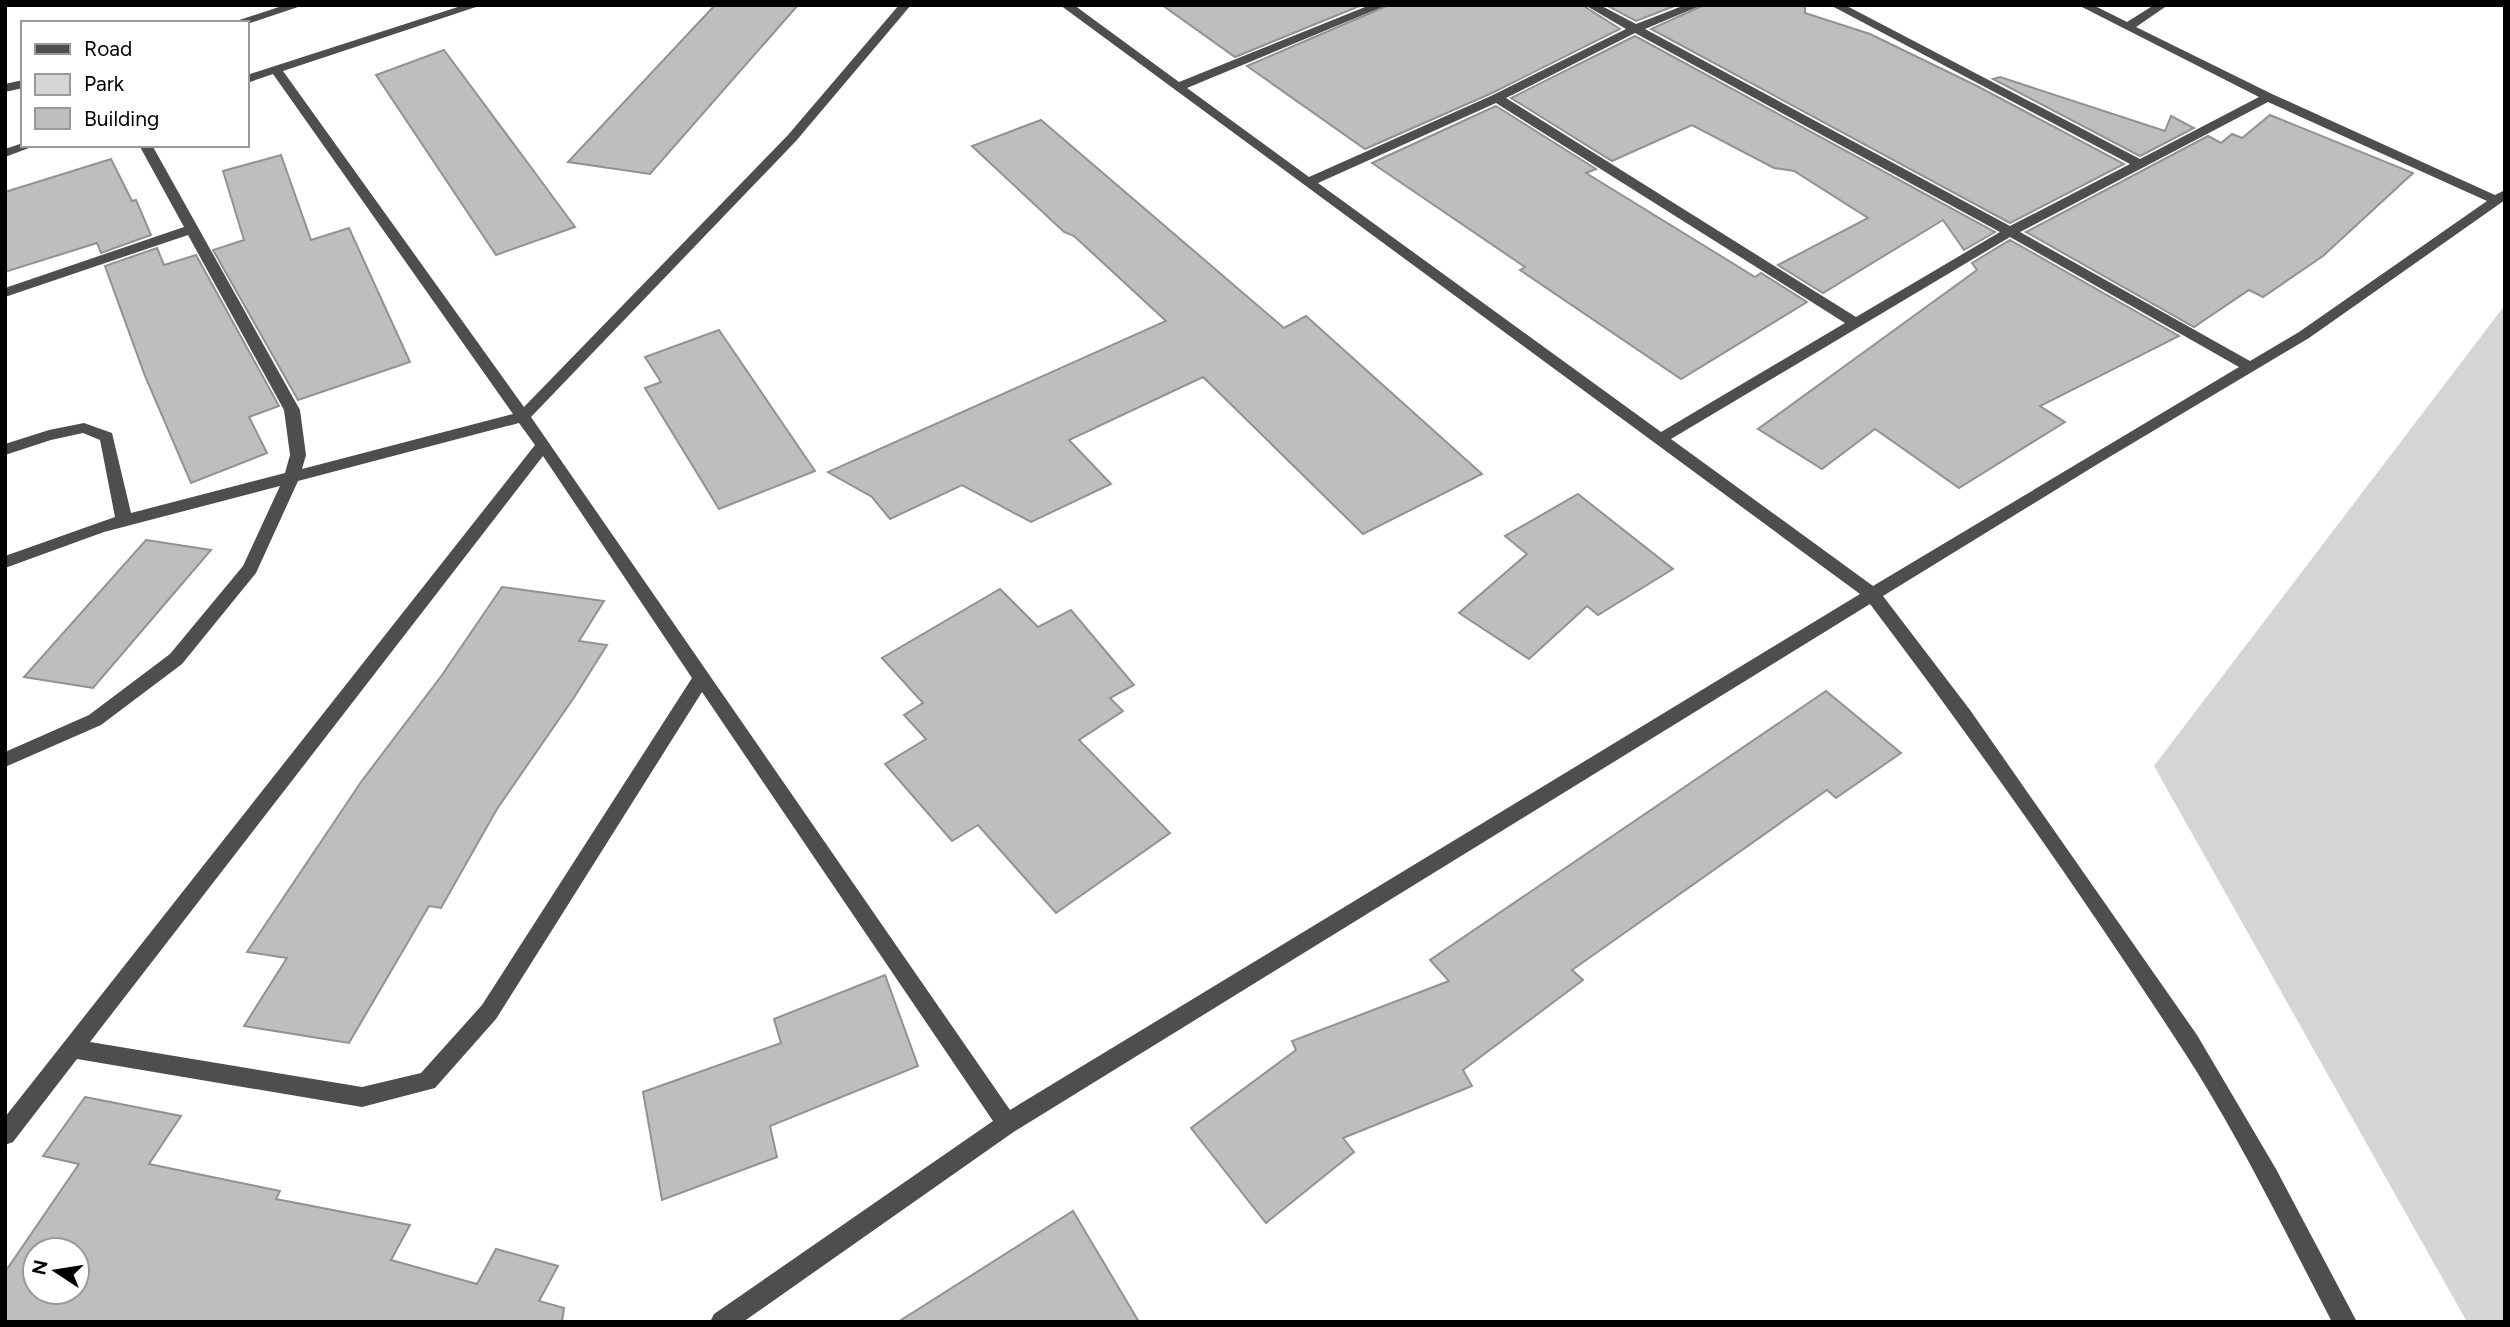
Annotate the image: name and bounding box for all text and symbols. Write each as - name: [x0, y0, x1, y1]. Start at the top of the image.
- legend: [21, 21, 248, 147]
- text: Road: [84, 36, 132, 61]
- text: Park: [84, 71, 125, 96]
- text: Building: [84, 106, 159, 131]
- north arrow: [21, 1236, 91, 1306]
- text: N: [27, 1258, 53, 1277]

